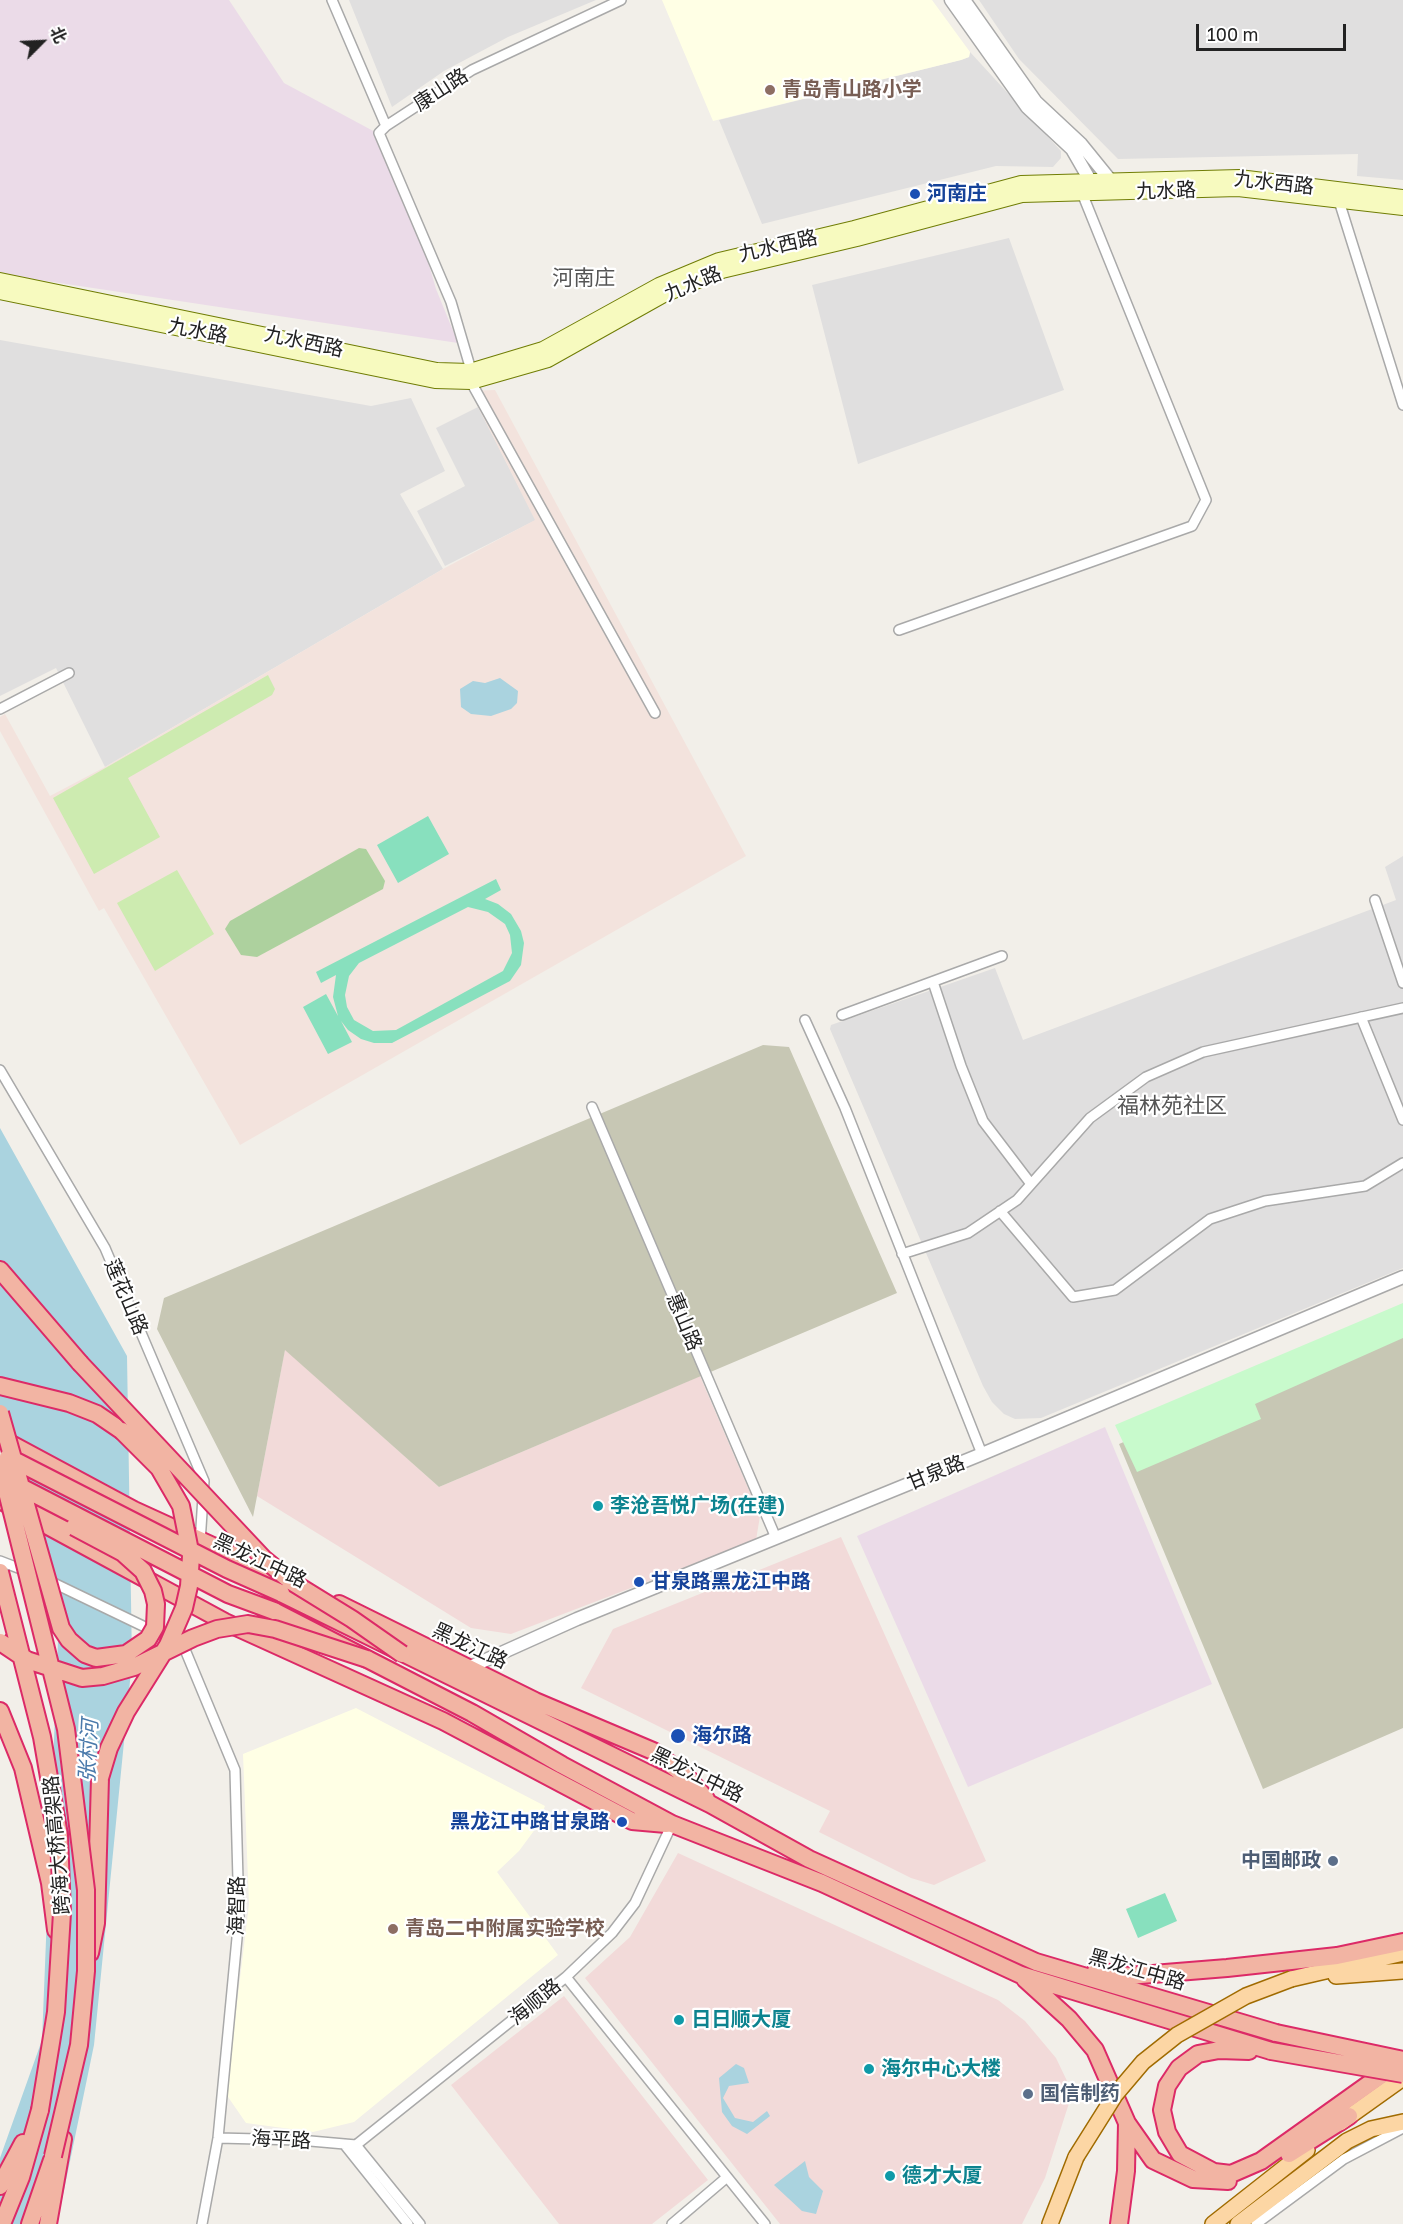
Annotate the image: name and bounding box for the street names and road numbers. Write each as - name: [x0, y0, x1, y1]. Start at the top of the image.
- street label: 康山路: [409, 64, 473, 116]
- street label: 九水西路: [1233, 167, 1315, 199]
- street label: 九水路: [1136, 178, 1196, 204]
- street label: 九水西路: [736, 225, 820, 267]
- street label: 九水路: [661, 261, 725, 307]
- street label: 九水路: [166, 313, 230, 349]
- street label: 九水西路: [262, 322, 346, 362]
- street label: 莲花山路: [99, 1255, 153, 1339]
- street label: 惠山路: [661, 1290, 707, 1354]
- street label: 甘泉路: [904, 1451, 968, 1495]
- street label: 黑龙江中路: [210, 1529, 310, 1593]
- street label: 黑龙江路: [429, 1618, 511, 1674]
- street label: 黑龙江中路: [647, 1742, 747, 1808]
- street label: 跨海大桥高架路: [39, 1774, 75, 1916]
- street label: 海智路: [224, 1876, 250, 1936]
- street label: 黑龙江中路: [1086, 1945, 1188, 1995]
- street label: 海顺路: [504, 1974, 566, 2030]
- street label: 海平路: [250, 2126, 312, 2154]

